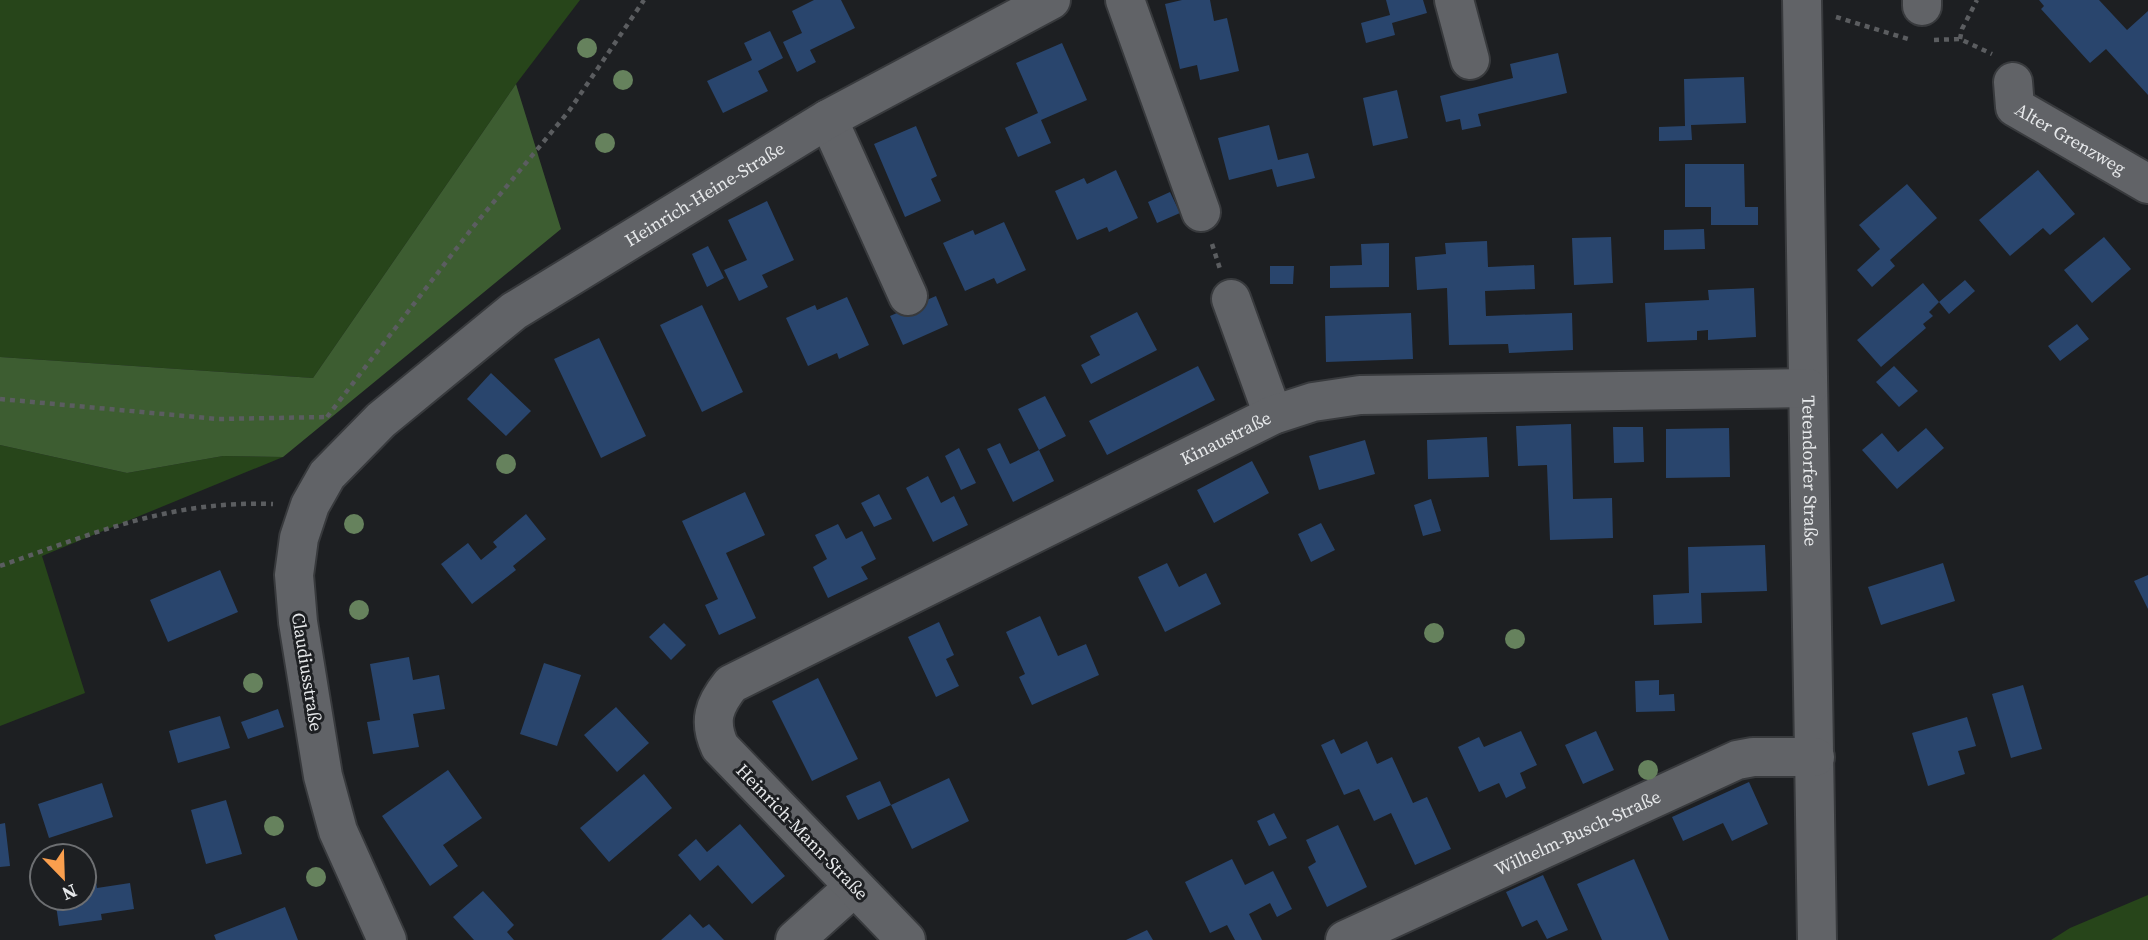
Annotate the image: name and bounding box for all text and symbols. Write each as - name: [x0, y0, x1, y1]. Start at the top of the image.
- street label: Alter Grenzweg: [2011, 97, 2131, 181]
- street label: Heinrich-Heine-Straße: [620, 135, 789, 252]
- street label: Tetendorfer Straße: [1796, 395, 1824, 547]
- street label: Kinaustraße: [1176, 405, 1275, 471]
- street label: Claudiusstraße: [286, 611, 329, 733]
- street label: Heinrich-Mann-Straße: [731, 758, 874, 905]
- street label: Wilhelm-Busch-Straße: [1490, 784, 1665, 882]
- north arrow: [28, 842, 98, 912]
- text: N: [58, 878, 81, 907]

